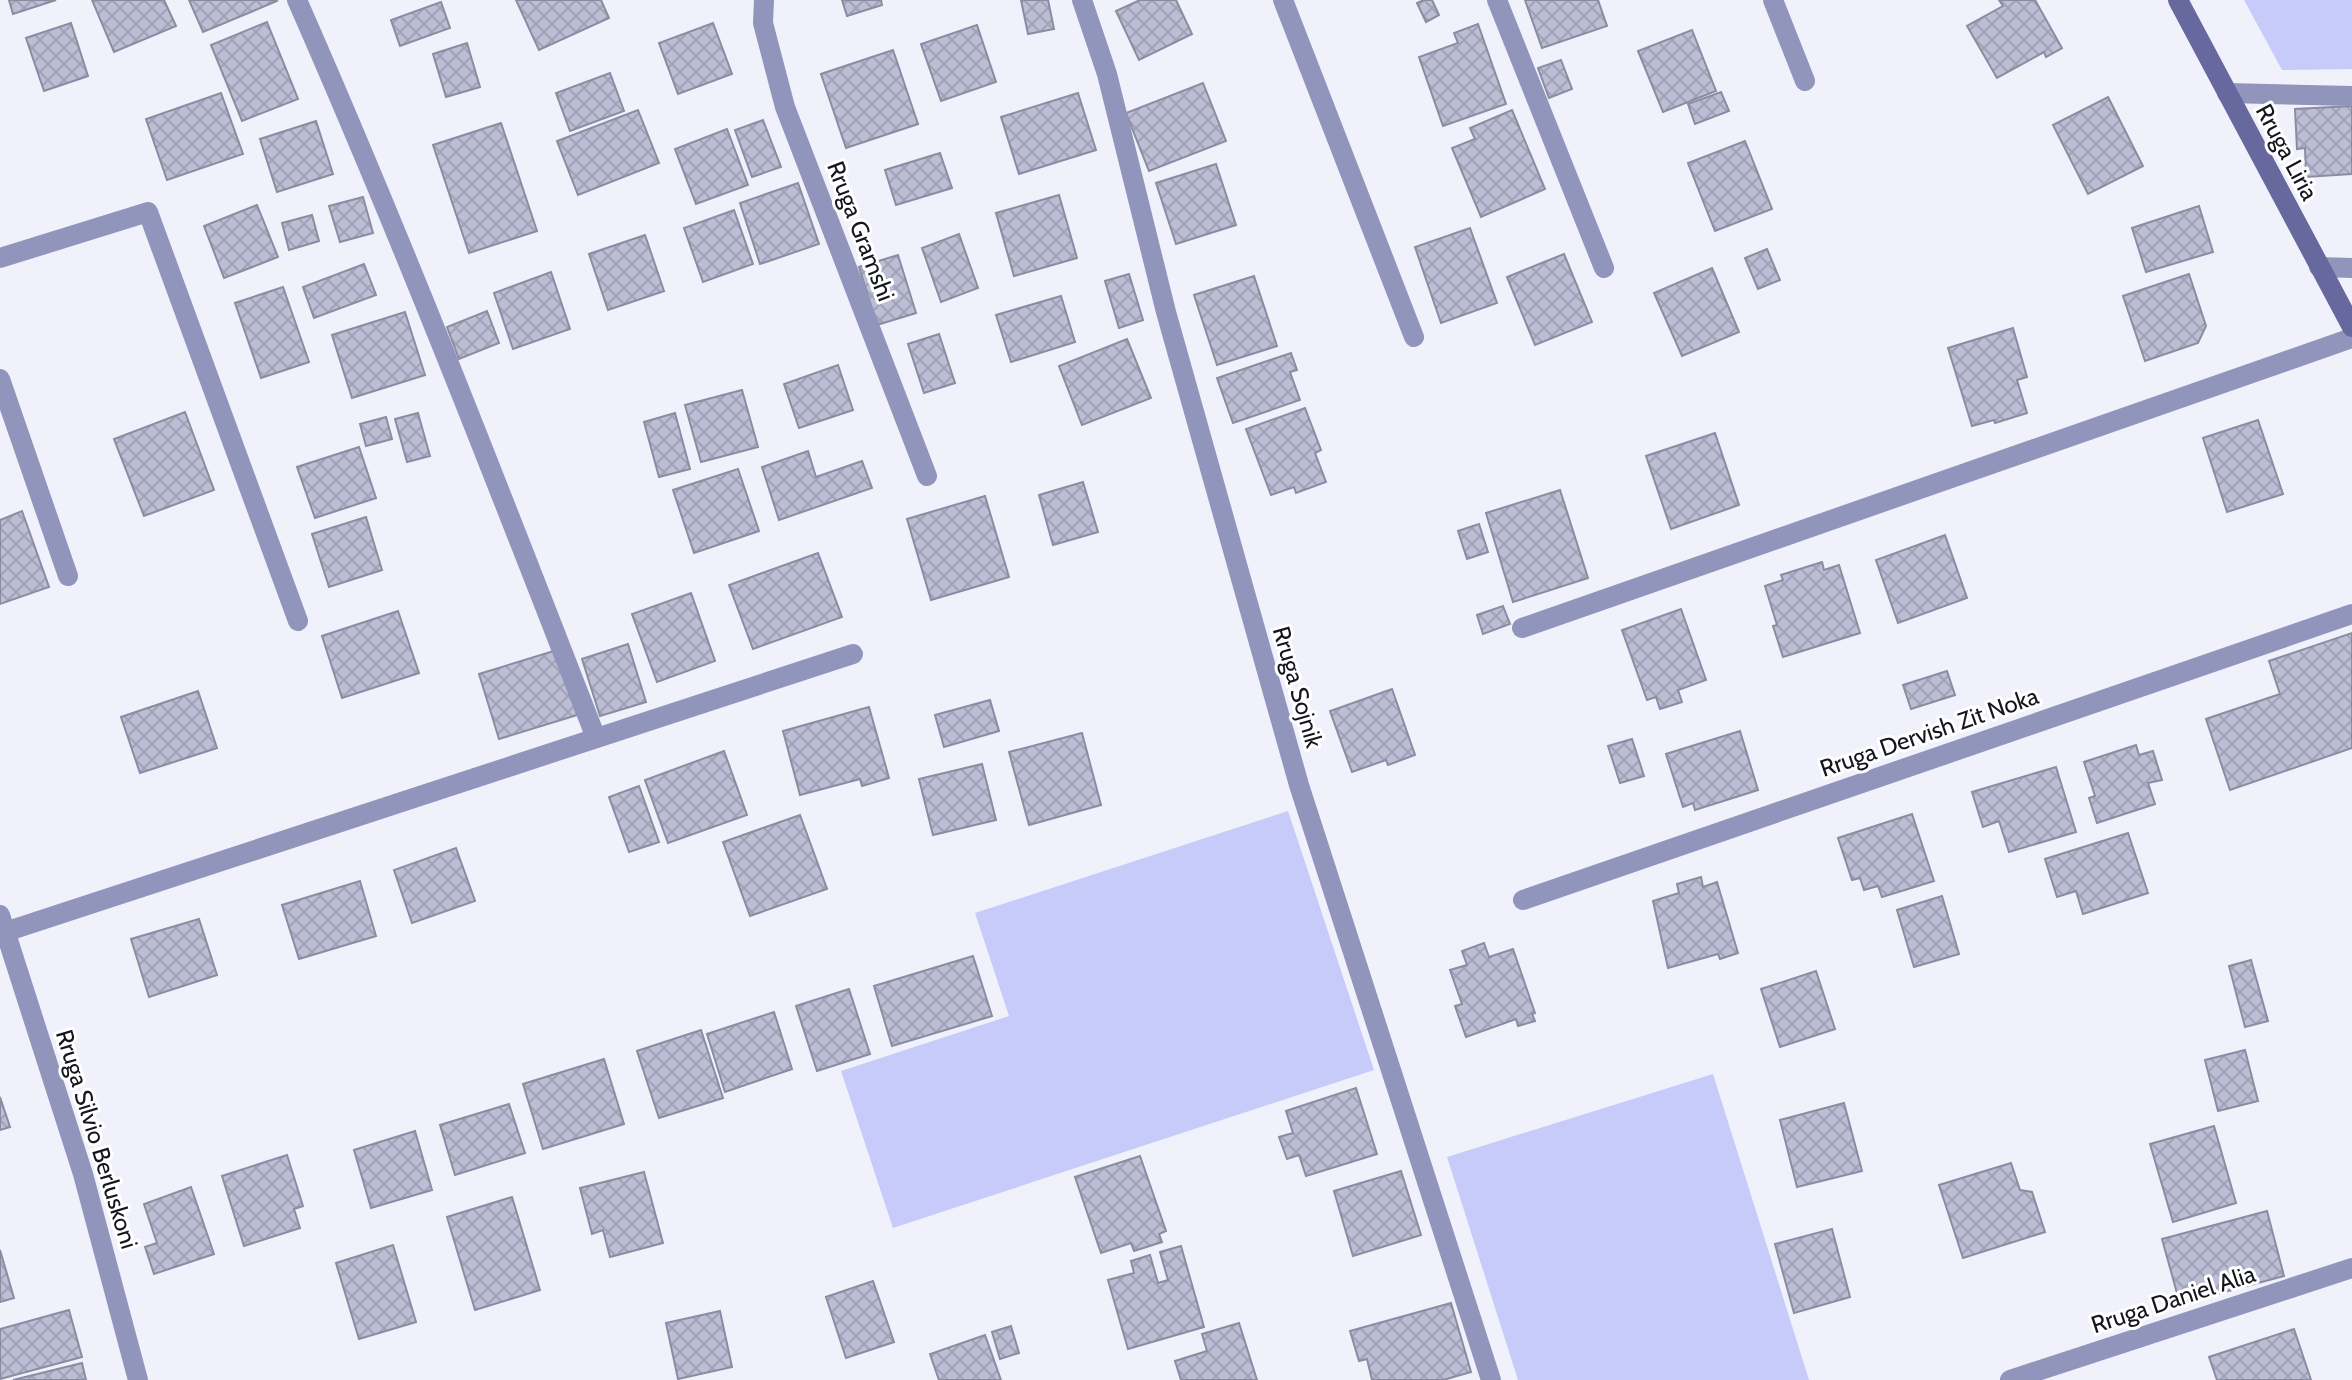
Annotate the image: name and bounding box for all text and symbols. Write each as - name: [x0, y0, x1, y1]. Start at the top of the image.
- street label: Rruga Liria: [2250, 99, 2325, 205]
- street label: Rruga Gramshi: [821, 157, 901, 305]
- street label: Rruga Sojnik: [1267, 623, 1329, 751]
- street label: Rruga Dervish Zit Noka: [1816, 681, 2043, 783]
- street label: Rruga Silvio Berluskoni: [50, 1026, 144, 1252]
- street label: Rruga Daniel Alia: [2087, 1259, 2259, 1339]

